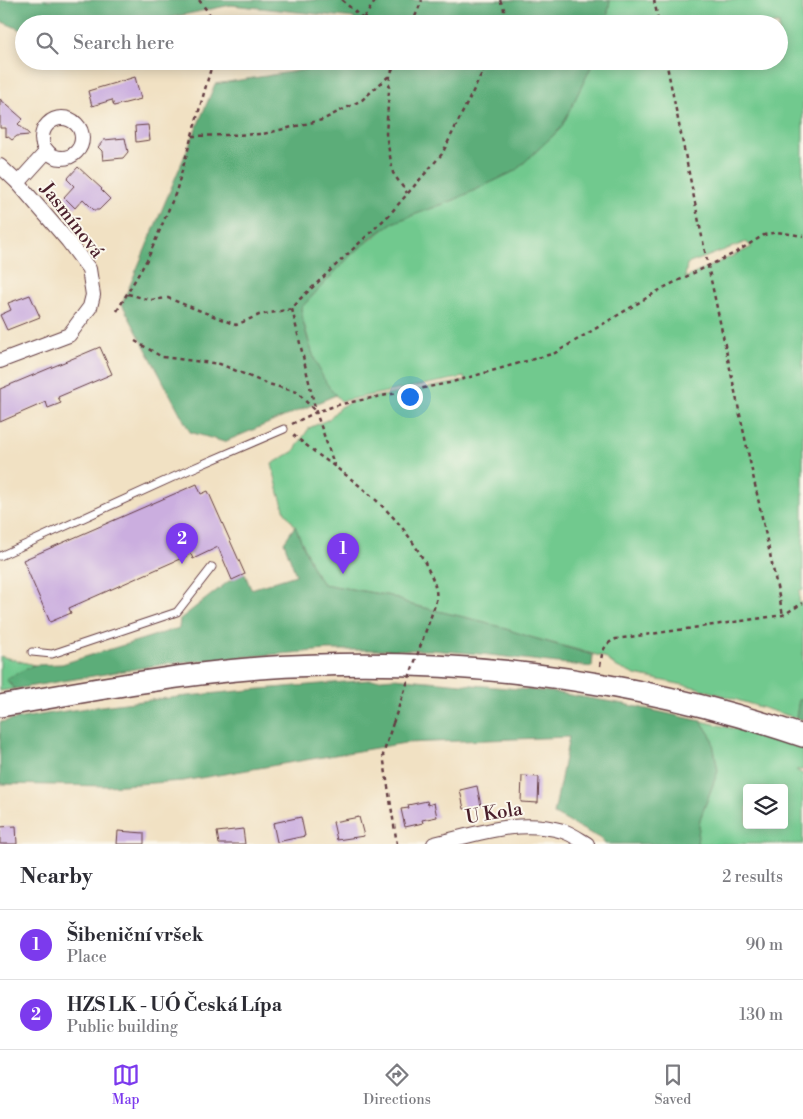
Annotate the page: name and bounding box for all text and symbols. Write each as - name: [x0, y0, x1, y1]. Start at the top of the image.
- search box: [15, 15, 788, 70]
- icon: search: [33, 29, 61, 57]
- text: Search here: [73, 31, 174, 55]
- street label: Jasmínová: [34, 177, 109, 263]
- your location: [397, 384, 423, 410]
- pin: 2: [166, 523, 198, 564]
- pin: 1: [327, 533, 359, 574]
- map controls: [743, 784, 788, 829]
- button: layers: [743, 784, 788, 829]
- street label: U Kola: [464, 797, 525, 829]
- text: Nearby: [20, 864, 93, 890]
- text: 2 results: [722, 867, 783, 887]
- text: Šibeniční vršek: [67, 923, 203, 947]
- text: 1: [32, 935, 40, 955]
- text: 90 m: [745, 935, 783, 955]
- text: Place: [67, 947, 107, 967]
- text: HZS LK - UÓ Česká Lípa: [67, 993, 282, 1017]
- text: 2: [31, 1005, 41, 1025]
- text: 130 m: [739, 1005, 783, 1025]
- text: Public building: [67, 1017, 178, 1037]
- tab: Map: [112, 1061, 140, 1109]
- tab: Directions: [363, 1061, 431, 1109]
- tab: Saved: [654, 1061, 691, 1109]

